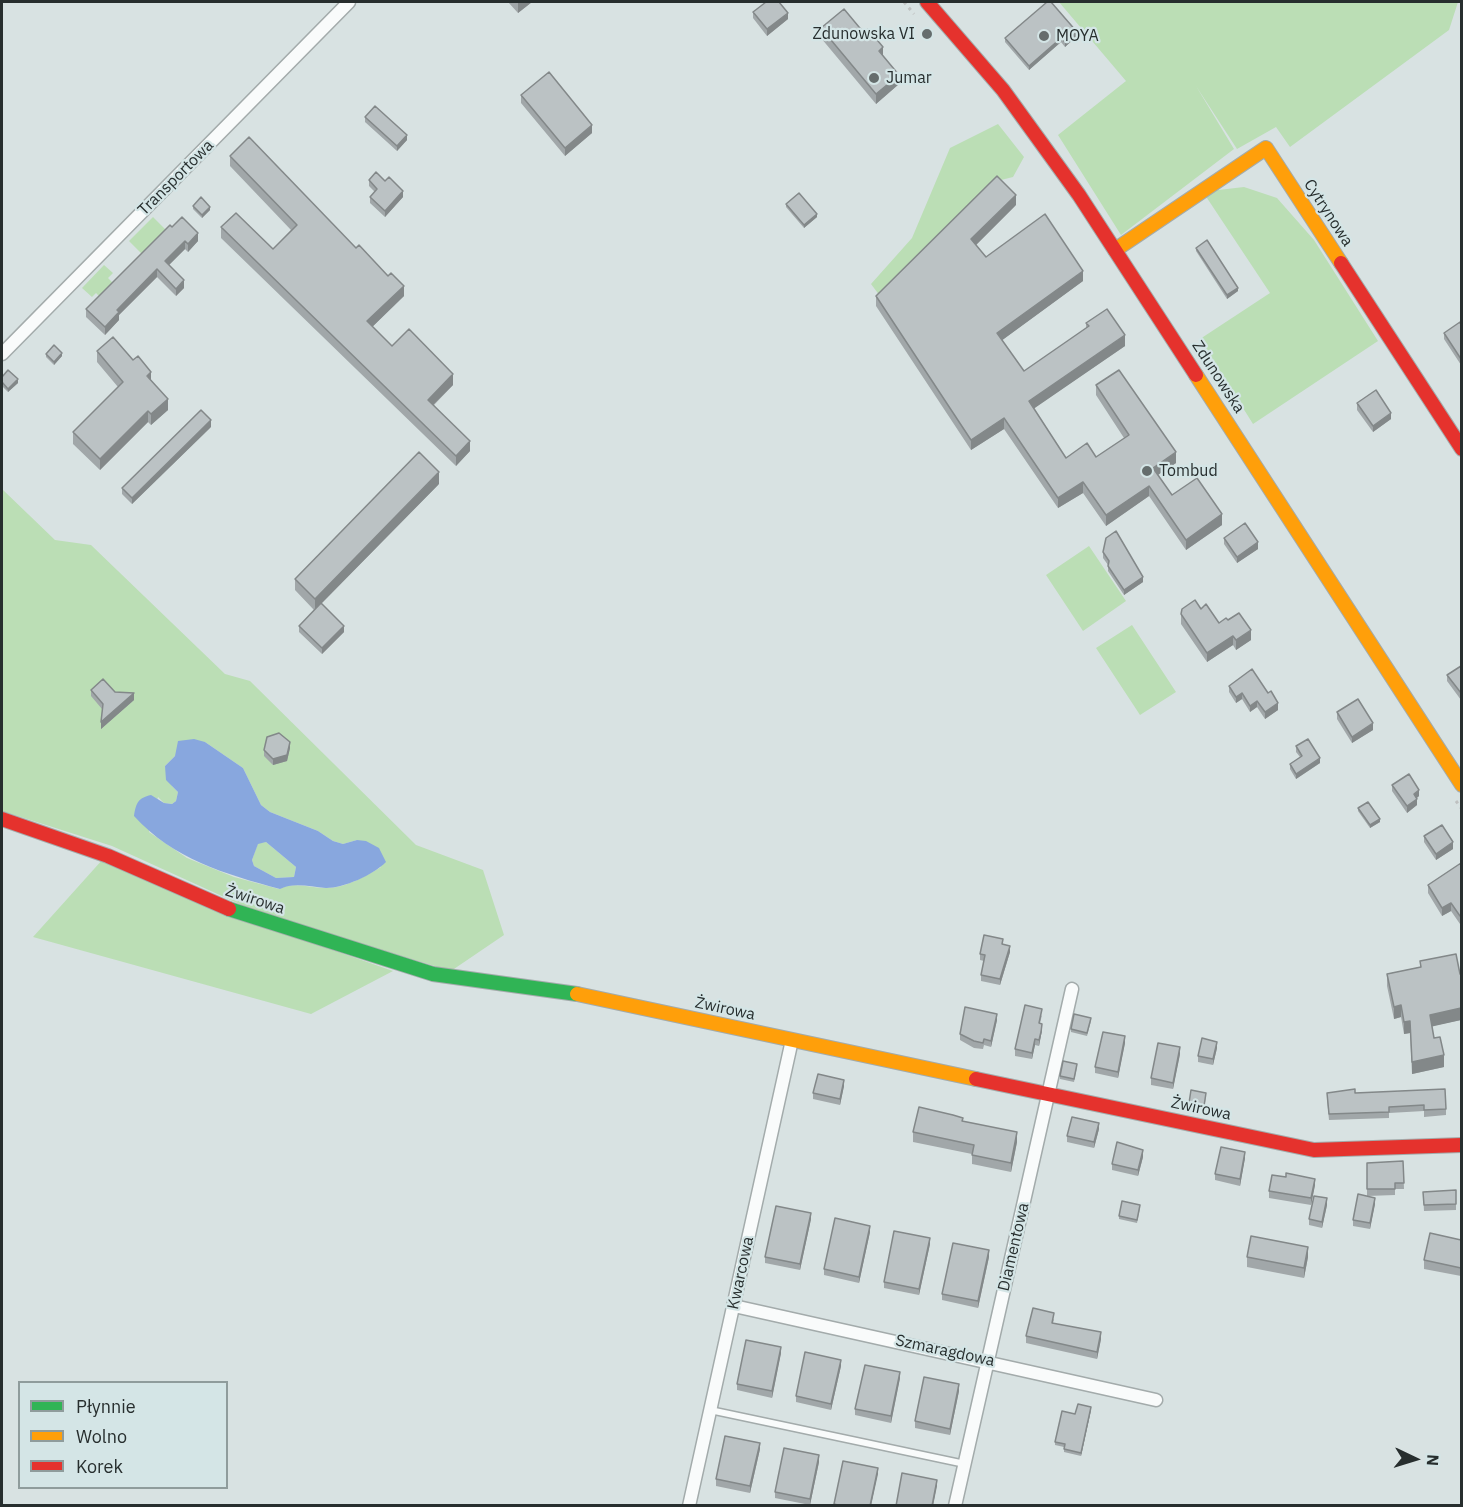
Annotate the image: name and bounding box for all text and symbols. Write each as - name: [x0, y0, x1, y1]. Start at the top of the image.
- place label: Zdunowska VI: [813, 24, 915, 44]
- place label: MOYA: [1056, 26, 1099, 46]
- marker: Zdunowska VI: [920, 27, 934, 41]
- marker: MOYA: [1037, 29, 1051, 43]
- place label: Jumar: [886, 68, 932, 88]
- marker: Jumar: [867, 71, 881, 85]
- street label: Transportowa: [134, 136, 218, 220]
- street label: Cytrynowa: [1299, 176, 1357, 250]
- street label: Zdunowska: [1187, 337, 1249, 417]
- place label: Tombud: [1159, 461, 1218, 481]
- marker: Tombud: [1140, 464, 1154, 478]
- street label: Żwirowa: [223, 881, 287, 919]
- street label: Żwirowa: [693, 993, 757, 1025]
- street label: Żwirowa: [1169, 1093, 1233, 1125]
- street label: Diamentowa: [994, 1201, 1034, 1293]
- street label: Kwarcowa: [724, 1235, 758, 1311]
- street label: Szmaragdowa: [894, 1331, 996, 1371]
- legend: [18, 1381, 228, 1489]
- text: Płynnie: [76, 1395, 136, 1418]
- text: Wolno: [76, 1425, 127, 1448]
- north arrow: [1385, 1429, 1445, 1489]
- text: N: [1423, 1454, 1443, 1467]
- text: Korek: [76, 1455, 123, 1478]

